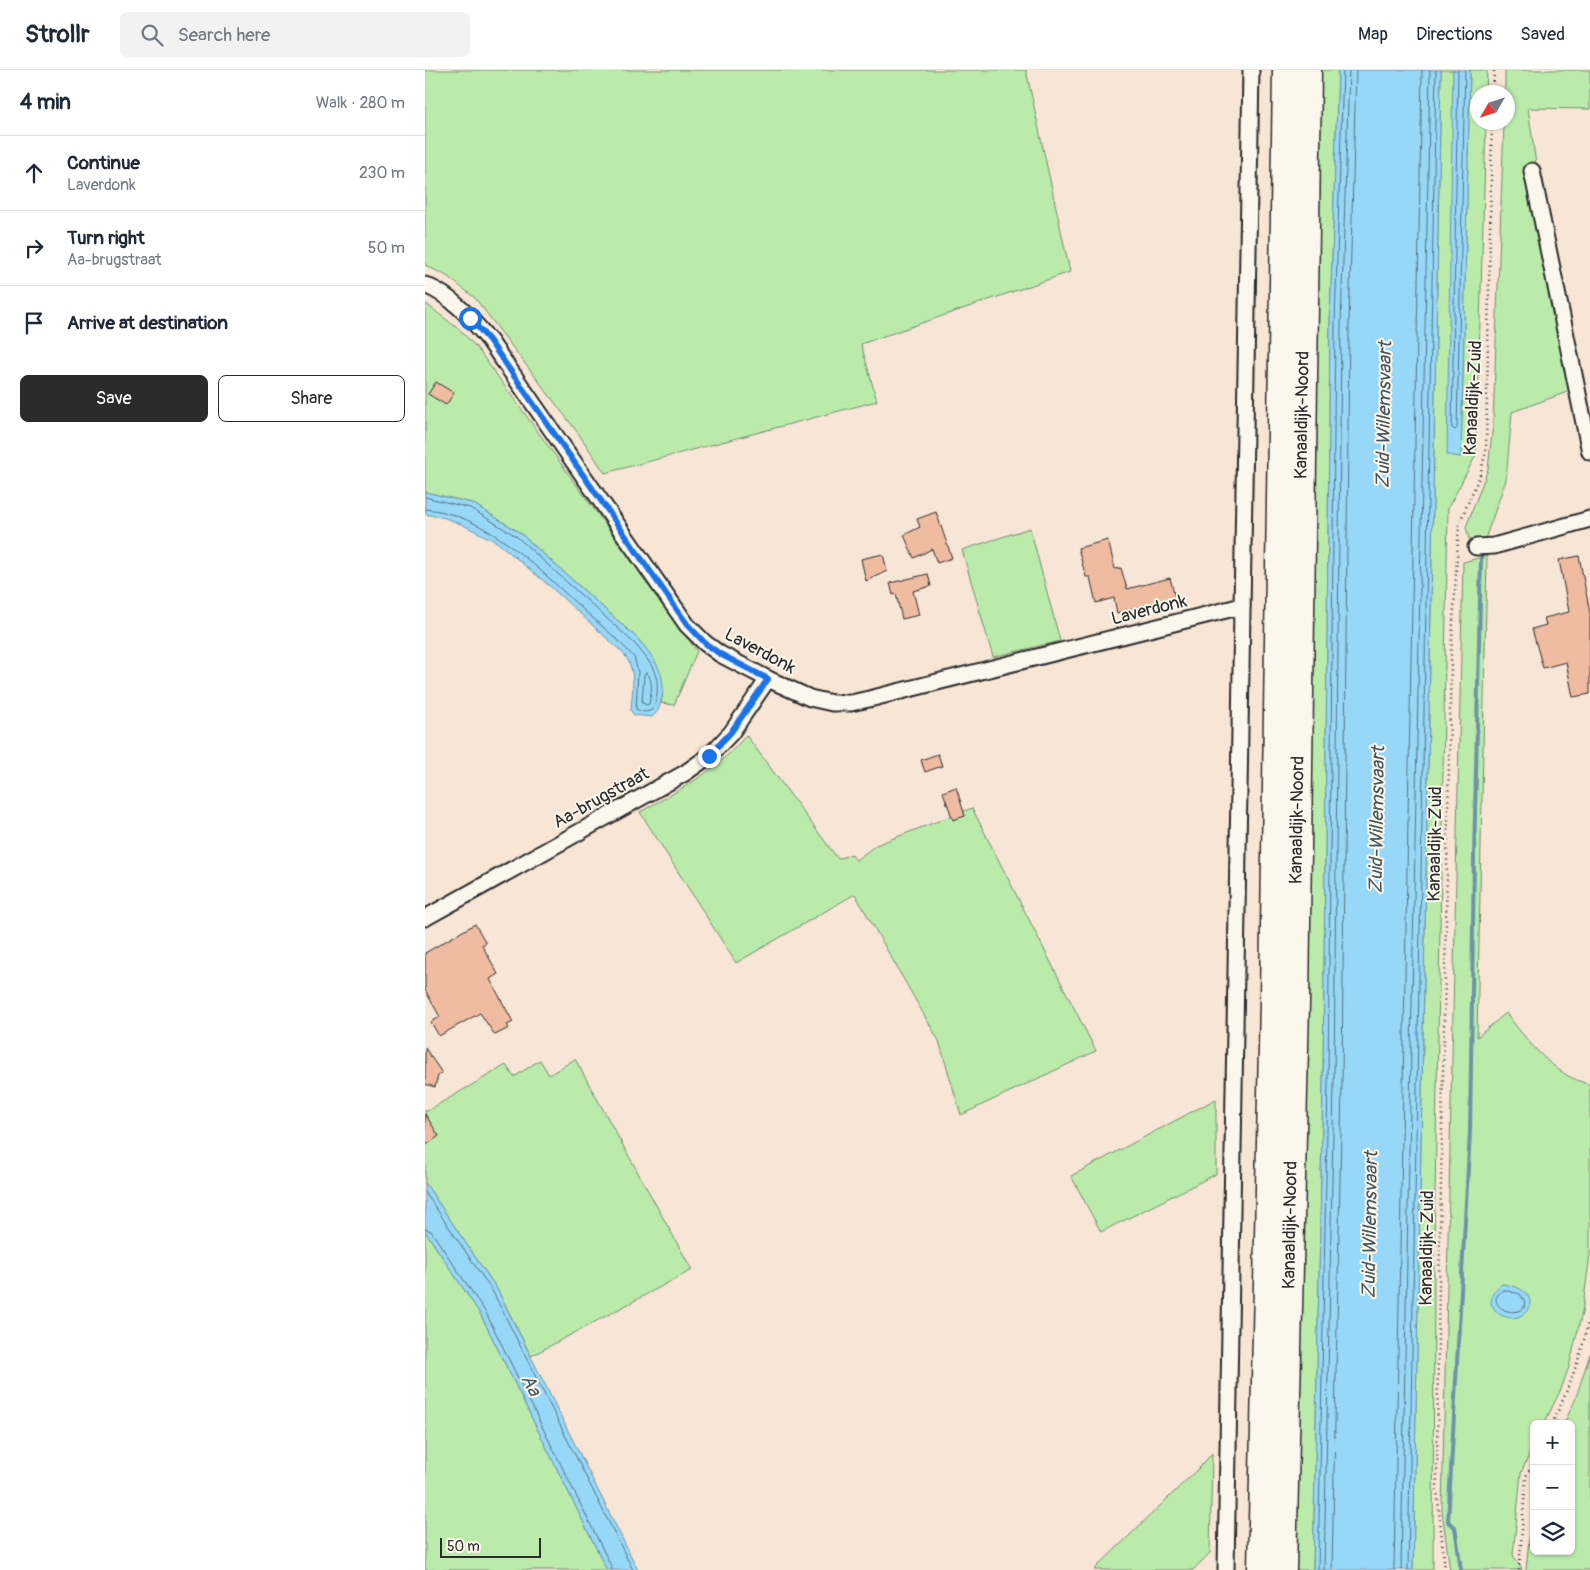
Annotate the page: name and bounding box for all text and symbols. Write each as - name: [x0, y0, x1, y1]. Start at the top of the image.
- search box: [120, 12, 470, 57]
- text: Strollr: [25, 20, 90, 49]
- icon: search: [138, 21, 166, 49]
- text: Search here: [178, 23, 270, 47]
- text: Map: [1358, 23, 1388, 46]
- text: Directions: [1416, 23, 1492, 46]
- text: Saved: [1520, 23, 1565, 46]
- north arrow: [1470, 85, 1515, 130]
- text: 4 min: [20, 89, 71, 116]
- text: Walk · 280 m: [316, 93, 405, 113]
- text: Continue: [67, 151, 140, 175]
- icon: ahead: [20, 159, 48, 187]
- text: 230 m: [359, 163, 405, 183]
- text: Laverdonk: [67, 175, 136, 195]
- text: Turn right: [67, 226, 145, 250]
- icon: right: [20, 234, 48, 262]
- text: 50 m: [368, 238, 405, 258]
- text: Aa-brugstraat: [67, 250, 161, 270]
- route start: [459, 307, 482, 330]
- icon: arrive: [20, 309, 48, 337]
- text: Arrive at destination: [67, 311, 228, 335]
- water label: Zuid-Willemsvaart: [1371, 339, 1397, 489]
- street label: Kanaaldijk-Zuid: [1458, 340, 1488, 456]
- street label: Kanaaldijk-Noord: [1289, 351, 1315, 479]
- button: Save: [20, 375, 208, 422]
- button: Share: [218, 375, 405, 422]
- street label: Laverdonk: [1109, 589, 1190, 630]
- street label: Laverdonk: [721, 623, 800, 680]
- water label: Zuid-Willemsvaart: [1364, 744, 1390, 894]
- route end: [698, 745, 721, 768]
- street label: Kanaaldijk-Noord: [1284, 756, 1310, 884]
- street label: Aa-brugstraat: [549, 762, 654, 834]
- street label: Kanaaldijk-Zuid: [1422, 786, 1448, 902]
- water label: Zuid-Willemsvaart: [1357, 1149, 1383, 1299]
- street label: Kanaaldijk-Noord: [1277, 1161, 1303, 1289]
- street label: Kanaaldijk-Zuid: [1414, 1190, 1440, 1306]
- water label: Aa: [516, 1370, 547, 1401]
- map controls: [1530, 1420, 1575, 1555]
- button: +: [1530, 1420, 1575, 1465]
- button: −: [1530, 1465, 1575, 1510]
- button: layers: [1530, 1510, 1575, 1555]
- scale bar: [440, 1535, 541, 1558]
- text: 50 m: [447, 1538, 480, 1555]

